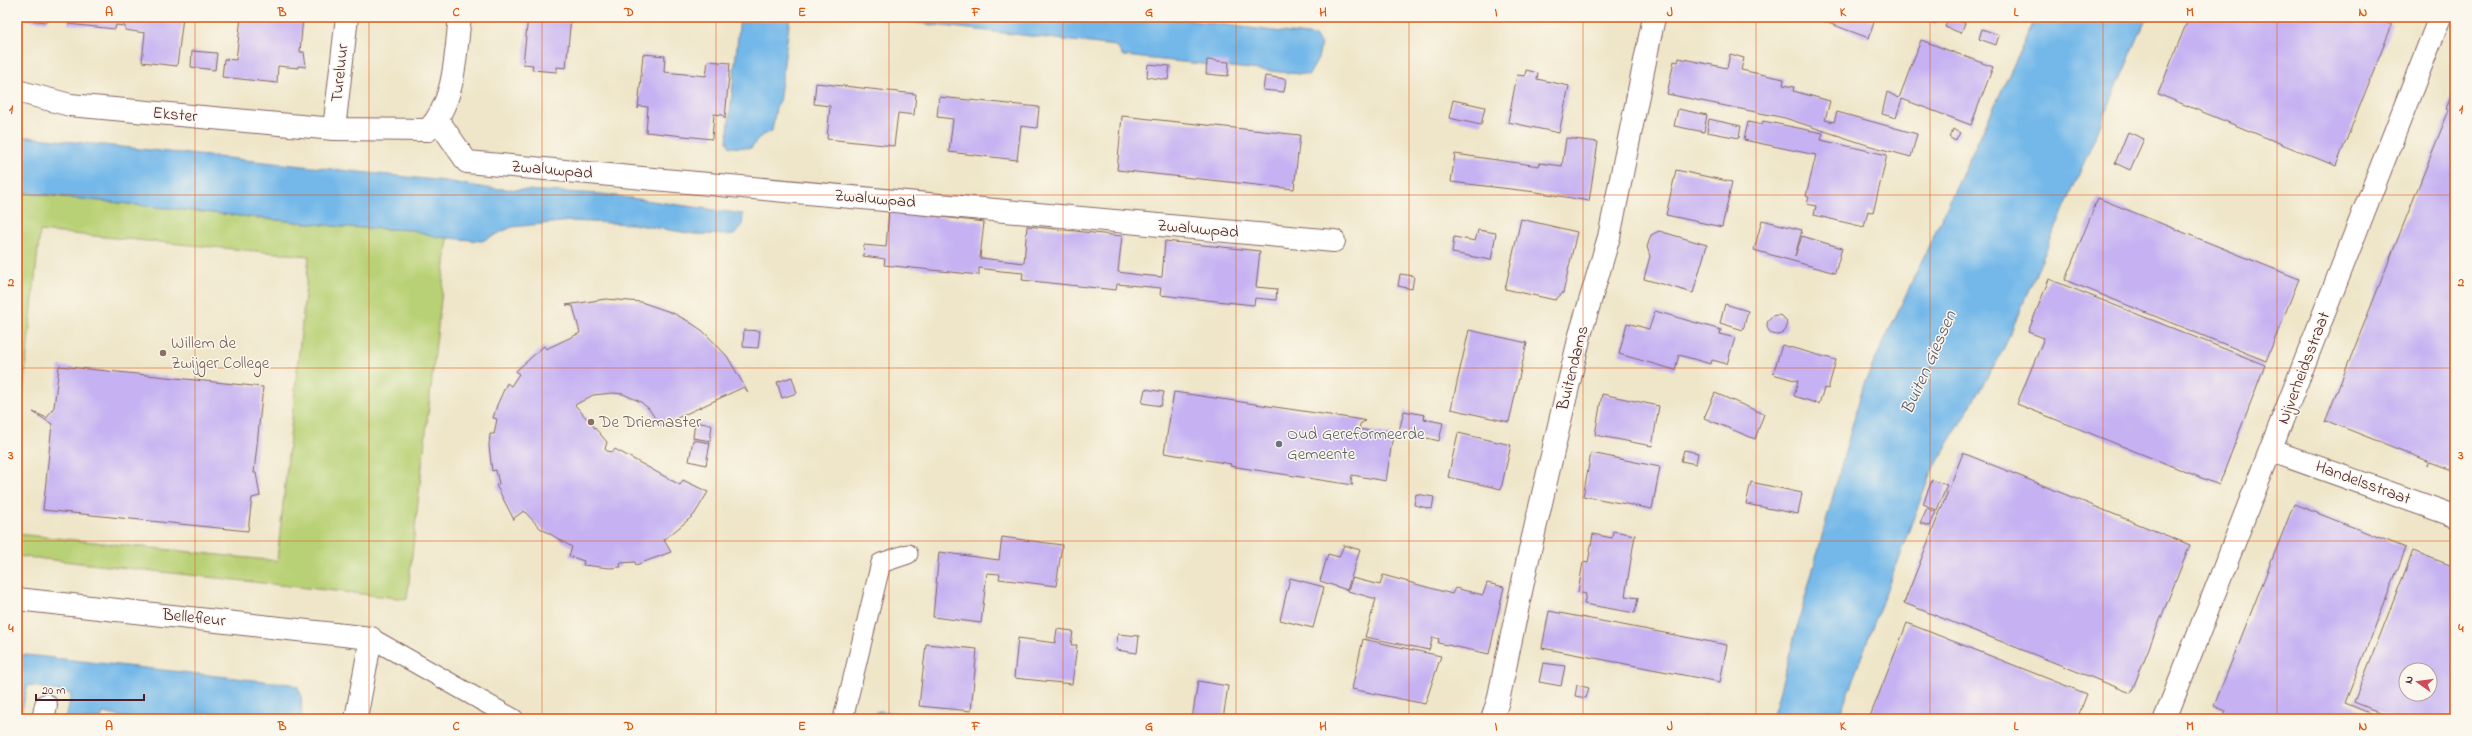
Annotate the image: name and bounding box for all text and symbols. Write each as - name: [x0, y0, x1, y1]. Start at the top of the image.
- text: A: [105, 3, 113, 22]
- text: B: [277, 3, 287, 22]
- text: C: [452, 3, 460, 22]
- text: D: [623, 3, 634, 22]
- text: E: [798, 3, 806, 22]
- text: F: [971, 3, 981, 22]
- text: G: [1145, 3, 1153, 22]
- text: H: [1319, 3, 1327, 22]
- text: I: [1494, 3, 1498, 22]
- text: J: [1667, 3, 1673, 22]
- text: K: [1840, 3, 1847, 22]
- text: L: [2014, 3, 2020, 22]
- text: M: [2186, 3, 2194, 22]
- text: N: [2359, 3, 2368, 22]
- street label: Tureluur: [324, 42, 356, 104]
- text: 1: [9, 100, 14, 119]
- text: 1: [2459, 100, 2464, 119]
- street label: Ekster: [151, 101, 199, 129]
- street label: Zwaluwpad: [510, 154, 594, 186]
- street label: Zwaluwpad: [833, 183, 917, 215]
- street label: Zwaluwpad: [1156, 213, 1240, 245]
- text: 2: [7, 273, 15, 292]
- text: 2: [2457, 273, 2465, 292]
- water label: Buiten Giessen: [1896, 306, 1965, 419]
- street label: Nijverheidsstraat: [2271, 308, 2337, 428]
- street label: Buitendams: [1550, 323, 1596, 414]
- place label: Willem de Zwijger College: [171, 331, 270, 378]
- marker: Willem de Zwijger College: [158, 348, 168, 358]
- place label: De Driemaster: [598, 410, 702, 435]
- marker: De Driemaster: [586, 417, 596, 427]
- place label: Oud Gereformeerde Gemeente: [1287, 422, 1425, 467]
- marker: Oud Gereformeerde Gemeente: [1274, 439, 1284, 449]
- text: 3: [7, 446, 14, 465]
- text: 3: [2457, 446, 2464, 465]
- street label: Handelsstraat: [2312, 454, 2414, 512]
- street label: Bellefleur: [160, 602, 228, 634]
- text: 4: [7, 619, 14, 638]
- text: 4: [2457, 619, 2464, 638]
- north arrow: [2398, 662, 2438, 702]
- text: N: [2401, 674, 2418, 685]
- scale bar: [36, 676, 144, 702]
- text: 20 m: [42, 682, 65, 700]
- text: A: [105, 717, 113, 736]
- text: B: [277, 717, 287, 736]
- text: C: [452, 717, 460, 736]
- text: D: [623, 717, 634, 736]
- text: E: [798, 717, 806, 736]
- text: F: [971, 717, 981, 736]
- text: G: [1145, 717, 1153, 736]
- text: H: [1319, 717, 1327, 736]
- text: I: [1494, 717, 1498, 736]
- text: J: [1667, 717, 1673, 736]
- text: K: [1840, 717, 1847, 736]
- text: L: [2014, 717, 2020, 736]
- text: M: [2186, 717, 2194, 736]
- text: N: [2359, 717, 2368, 736]

